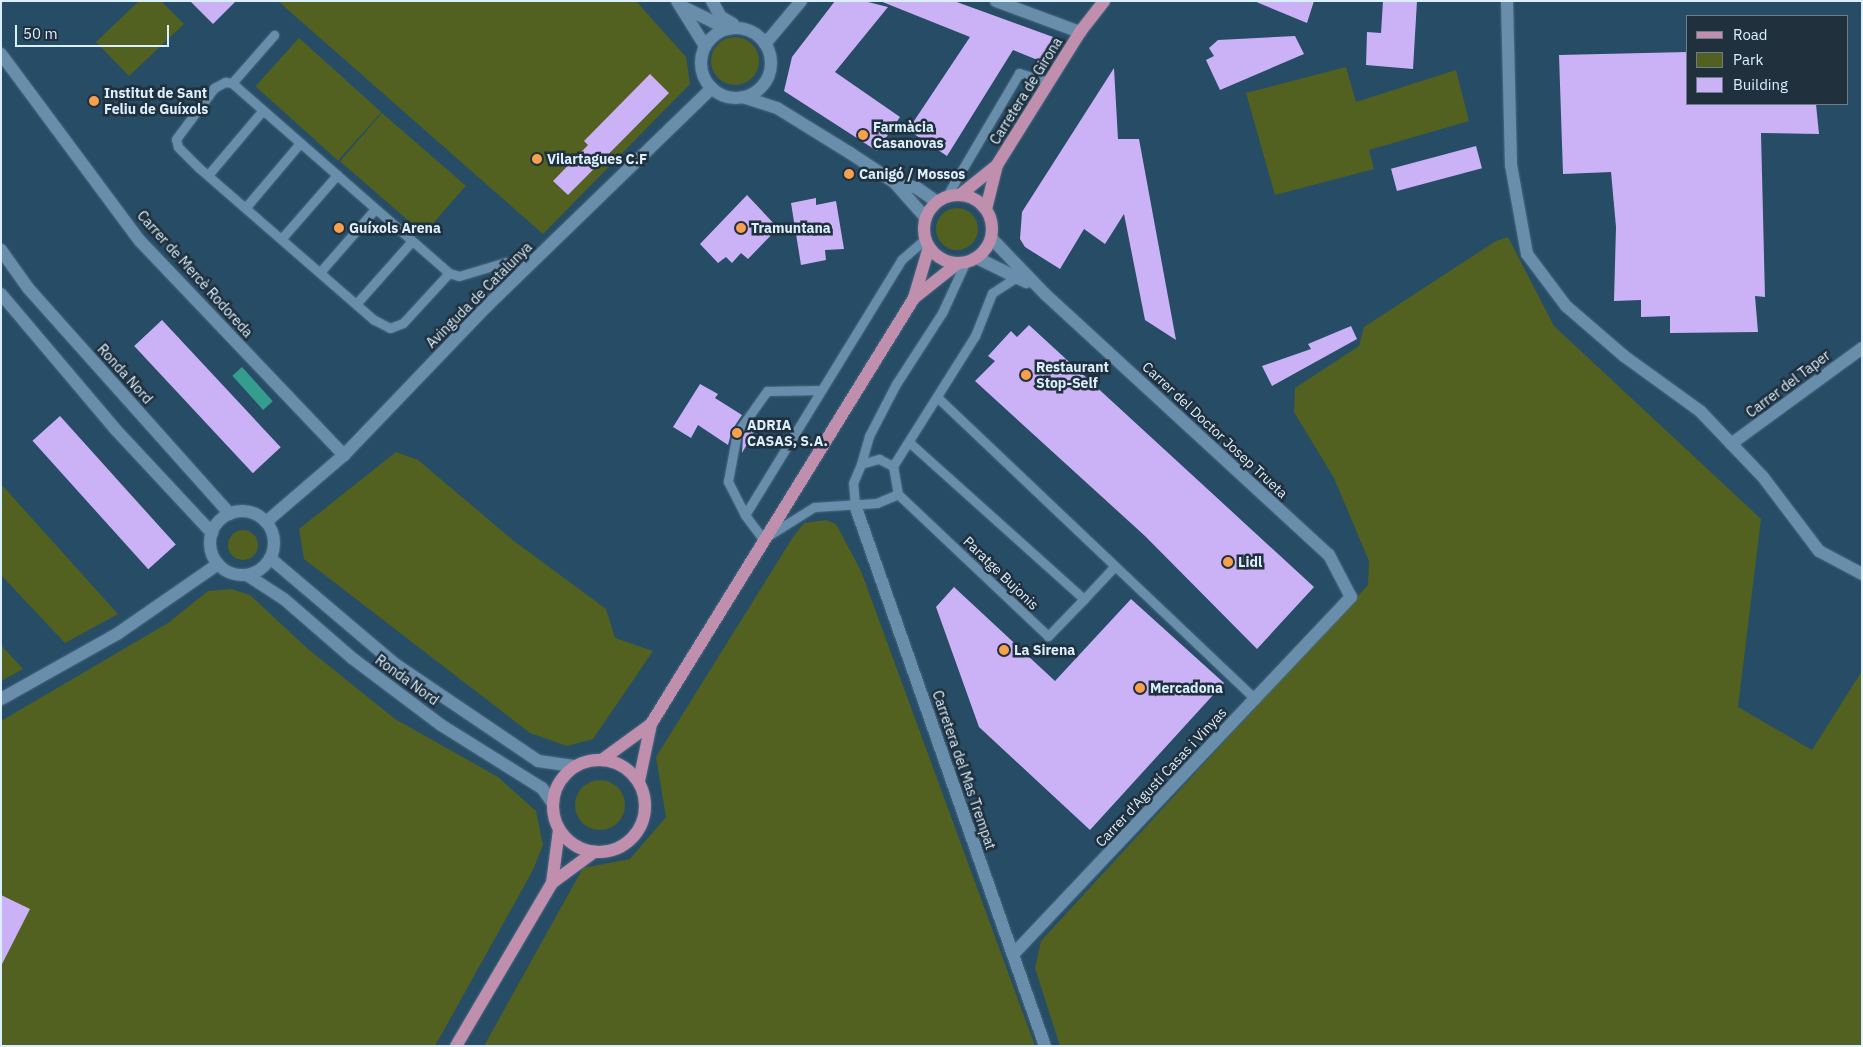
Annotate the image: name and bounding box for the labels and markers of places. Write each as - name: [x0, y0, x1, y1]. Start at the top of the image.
- place label: Institut de Sant Feliu de Guíxols: [104, 85, 208, 118]
- marker: Institut de Sant Feliu de Guíxols: [88, 95, 100, 107]
- place label: Farmàcia Casanovas: [873, 119, 944, 152]
- marker: Farmàcia Casanovas: [857, 129, 869, 141]
- place label: Vilartagues C.F: [547, 151, 647, 167]
- marker: Vilartagues C.F: [531, 153, 543, 165]
- place label: Canigó / Mossos: [859, 166, 965, 182]
- marker: Canigó / Mossos: [843, 168, 855, 180]
- place label: Guíxols Arena: [349, 220, 441, 236]
- place label: Tramuntana: [751, 220, 831, 236]
- marker: Guíxols Arena: [333, 222, 345, 234]
- marker: Tramuntana: [735, 222, 747, 234]
- place label: Restaurant Stop-Self: [1036, 359, 1109, 392]
- marker: Restaurant Stop-Self: [1020, 369, 1032, 381]
- place label: ADRIA CASAS, S.A.: [747, 417, 828, 450]
- marker: ADRIA CASAS, S.A.: [731, 427, 743, 439]
- place label: Lidl: [1238, 554, 1262, 570]
- marker: Lidl: [1222, 556, 1234, 568]
- place label: La Sirena: [1014, 642, 1075, 658]
- marker: La Sirena: [998, 644, 1010, 656]
- place label: Mercadona: [1150, 680, 1223, 696]
- marker: Mercadona: [1134, 682, 1146, 694]

